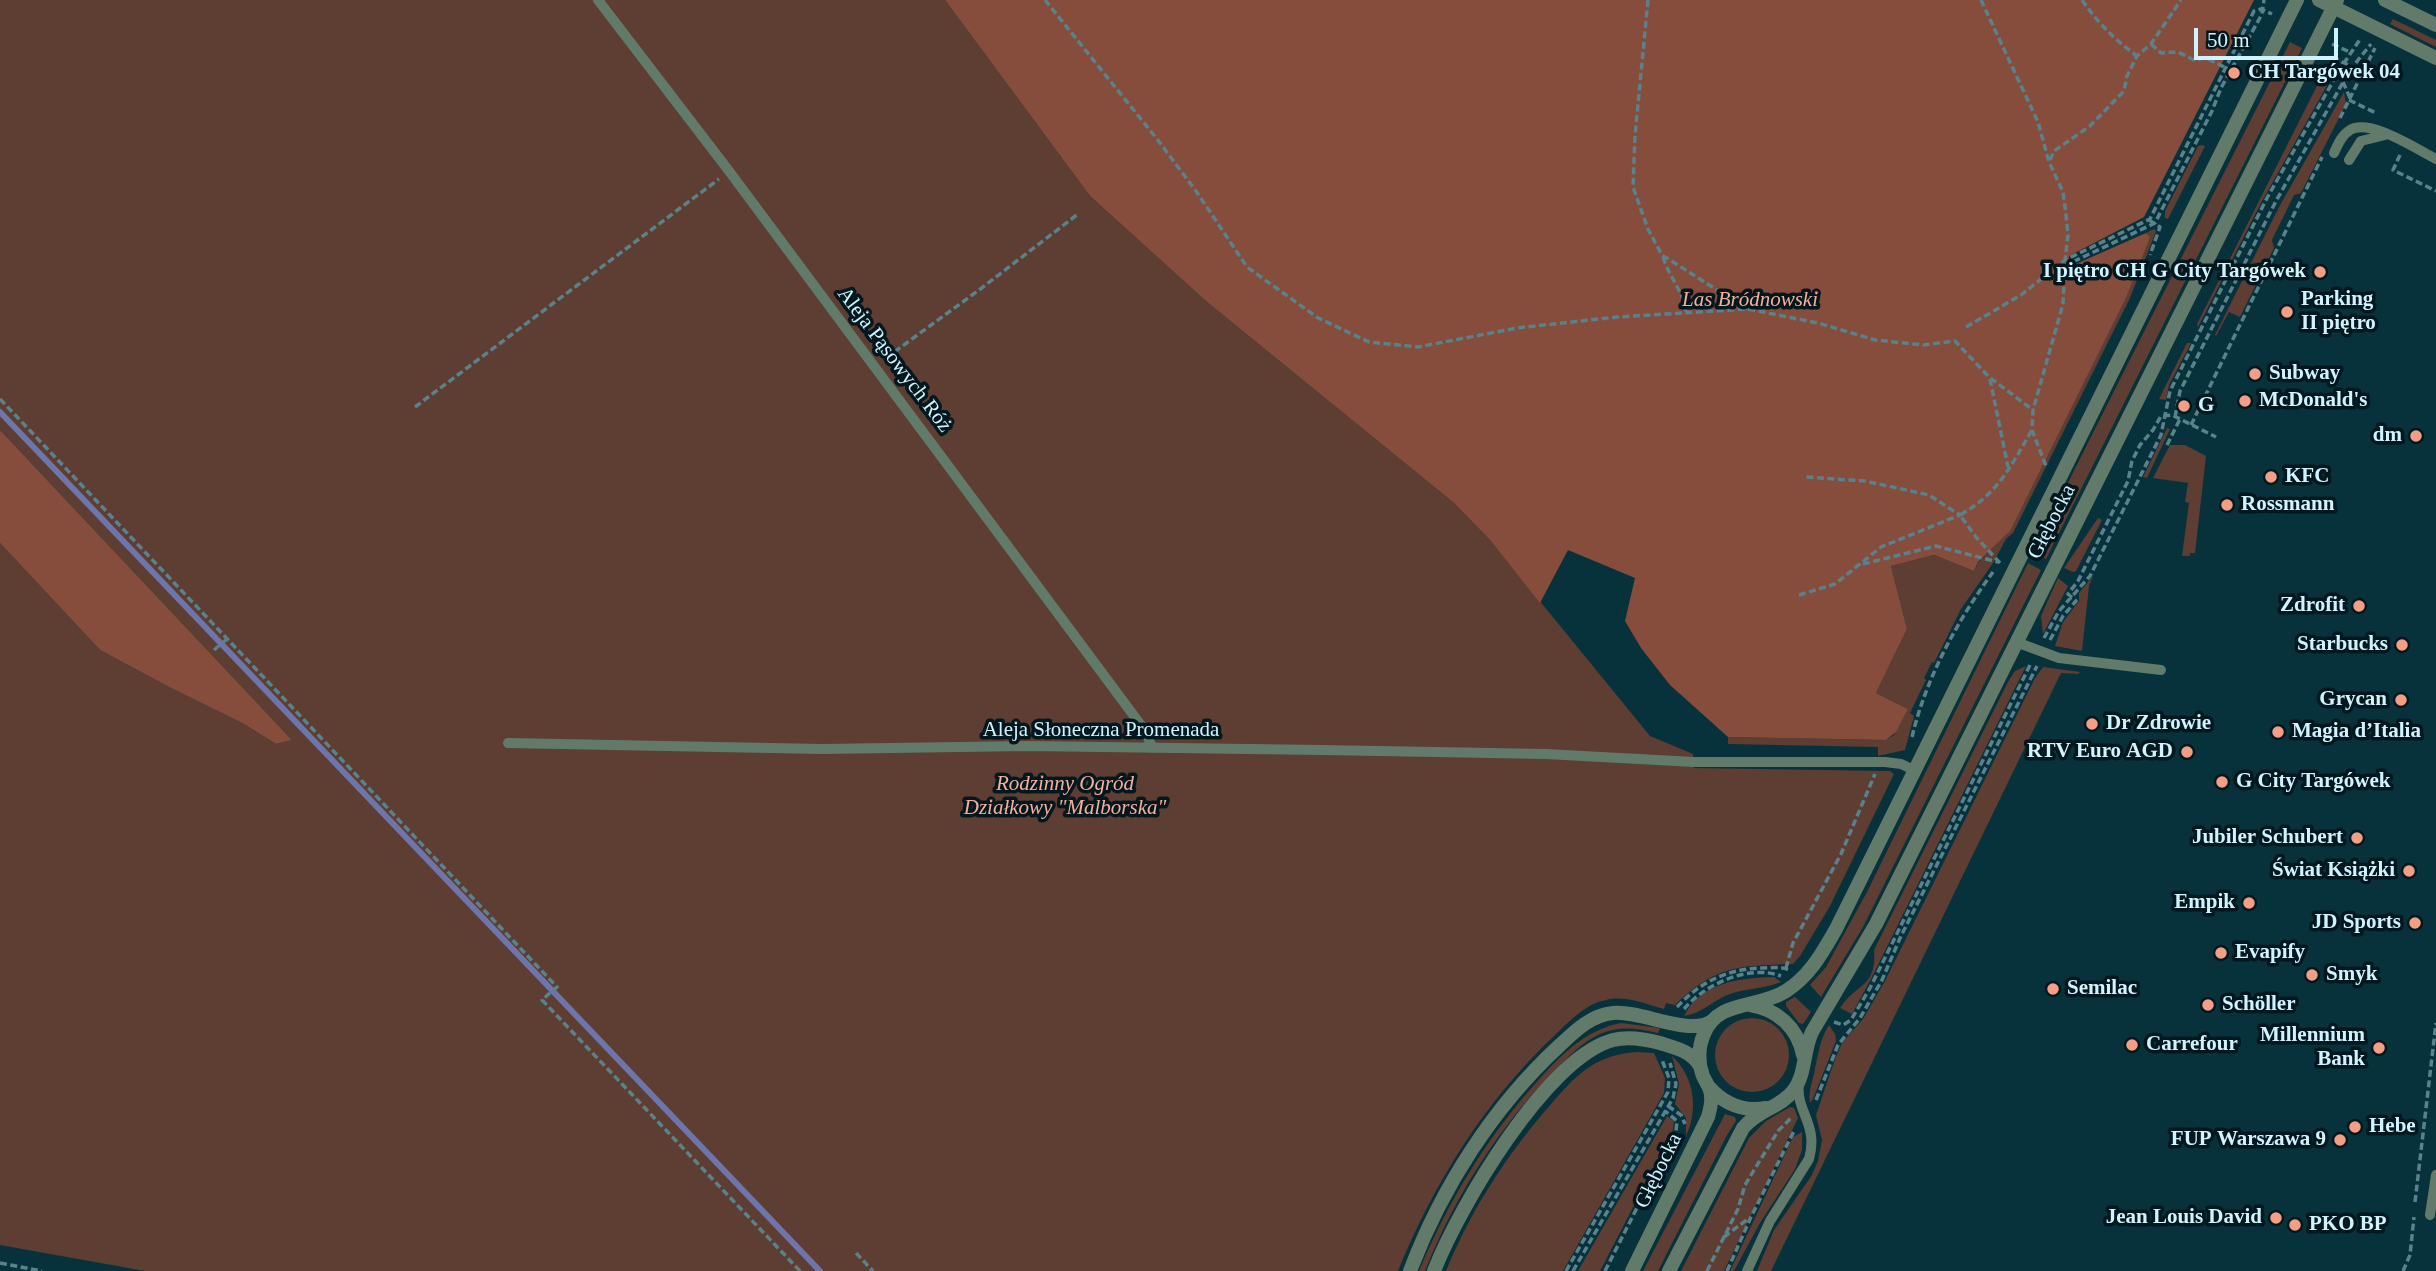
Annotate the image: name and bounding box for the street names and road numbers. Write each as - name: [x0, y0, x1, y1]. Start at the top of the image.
- street label: Aleja Pąsowych Róż: [831, 283, 957, 437]
- street label: Głębocka: [2023, 480, 2081, 564]
- street label: Aleja Słoneczna Promenada: [983, 717, 1219, 743]
- street label: Głębocka: [1630, 1129, 1688, 1213]

